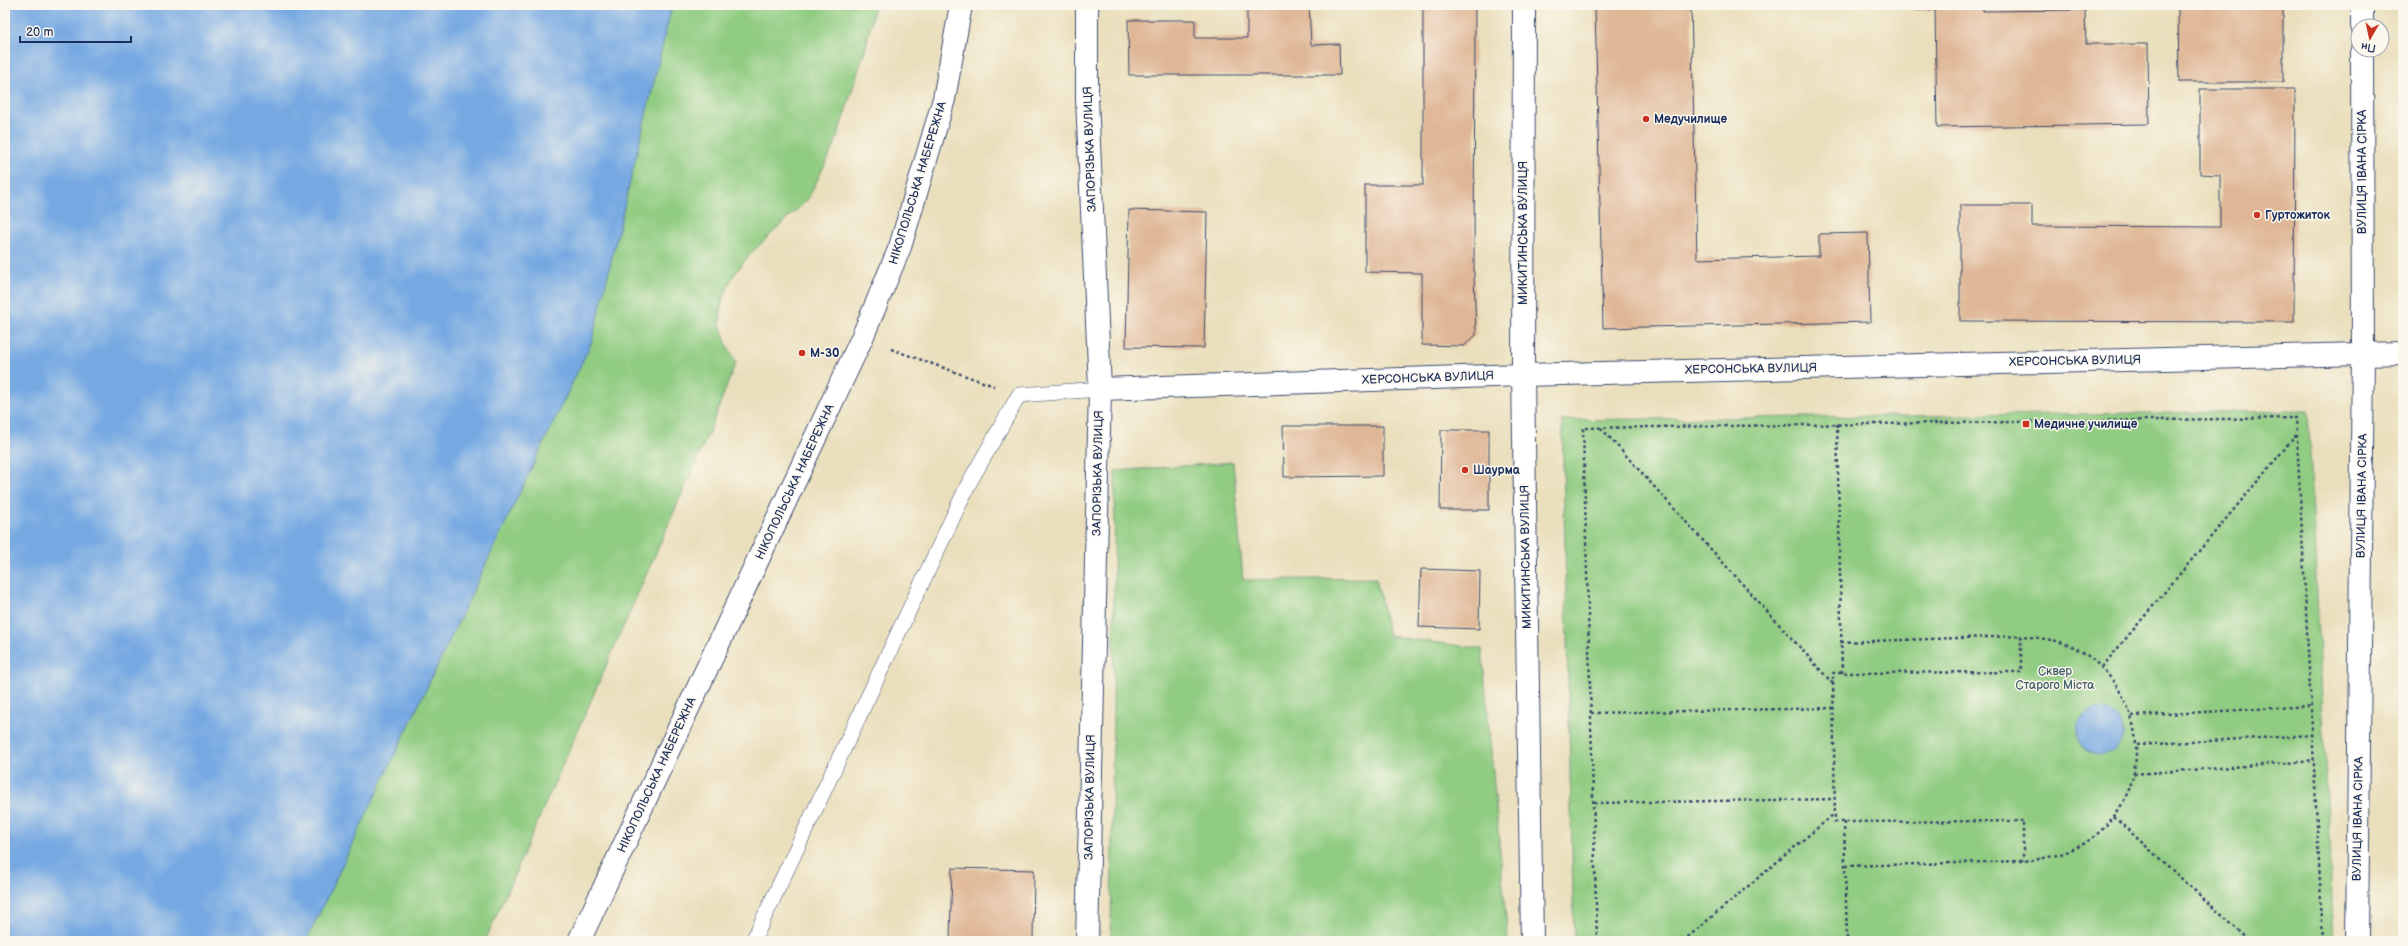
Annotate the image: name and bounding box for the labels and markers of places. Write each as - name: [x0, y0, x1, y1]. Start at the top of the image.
- place label: Медучилище: [1654, 112, 1728, 127]
- marker: Медучилище: [1641, 114, 1651, 124]
- place label: Гуртожиток: [2265, 208, 2331, 223]
- marker: Гуртожиток: [2252, 210, 2262, 220]
- place label: М-30: [810, 346, 840, 361]
- marker: М-30: [797, 348, 807, 358]
- place label: Медичне училище: [2034, 417, 2138, 432]
- marker: Медичне училище: [2021, 419, 2031, 429]
- place label: Шаурма: [1473, 463, 1521, 478]
- marker: Шаурма: [1460, 465, 1470, 475]

